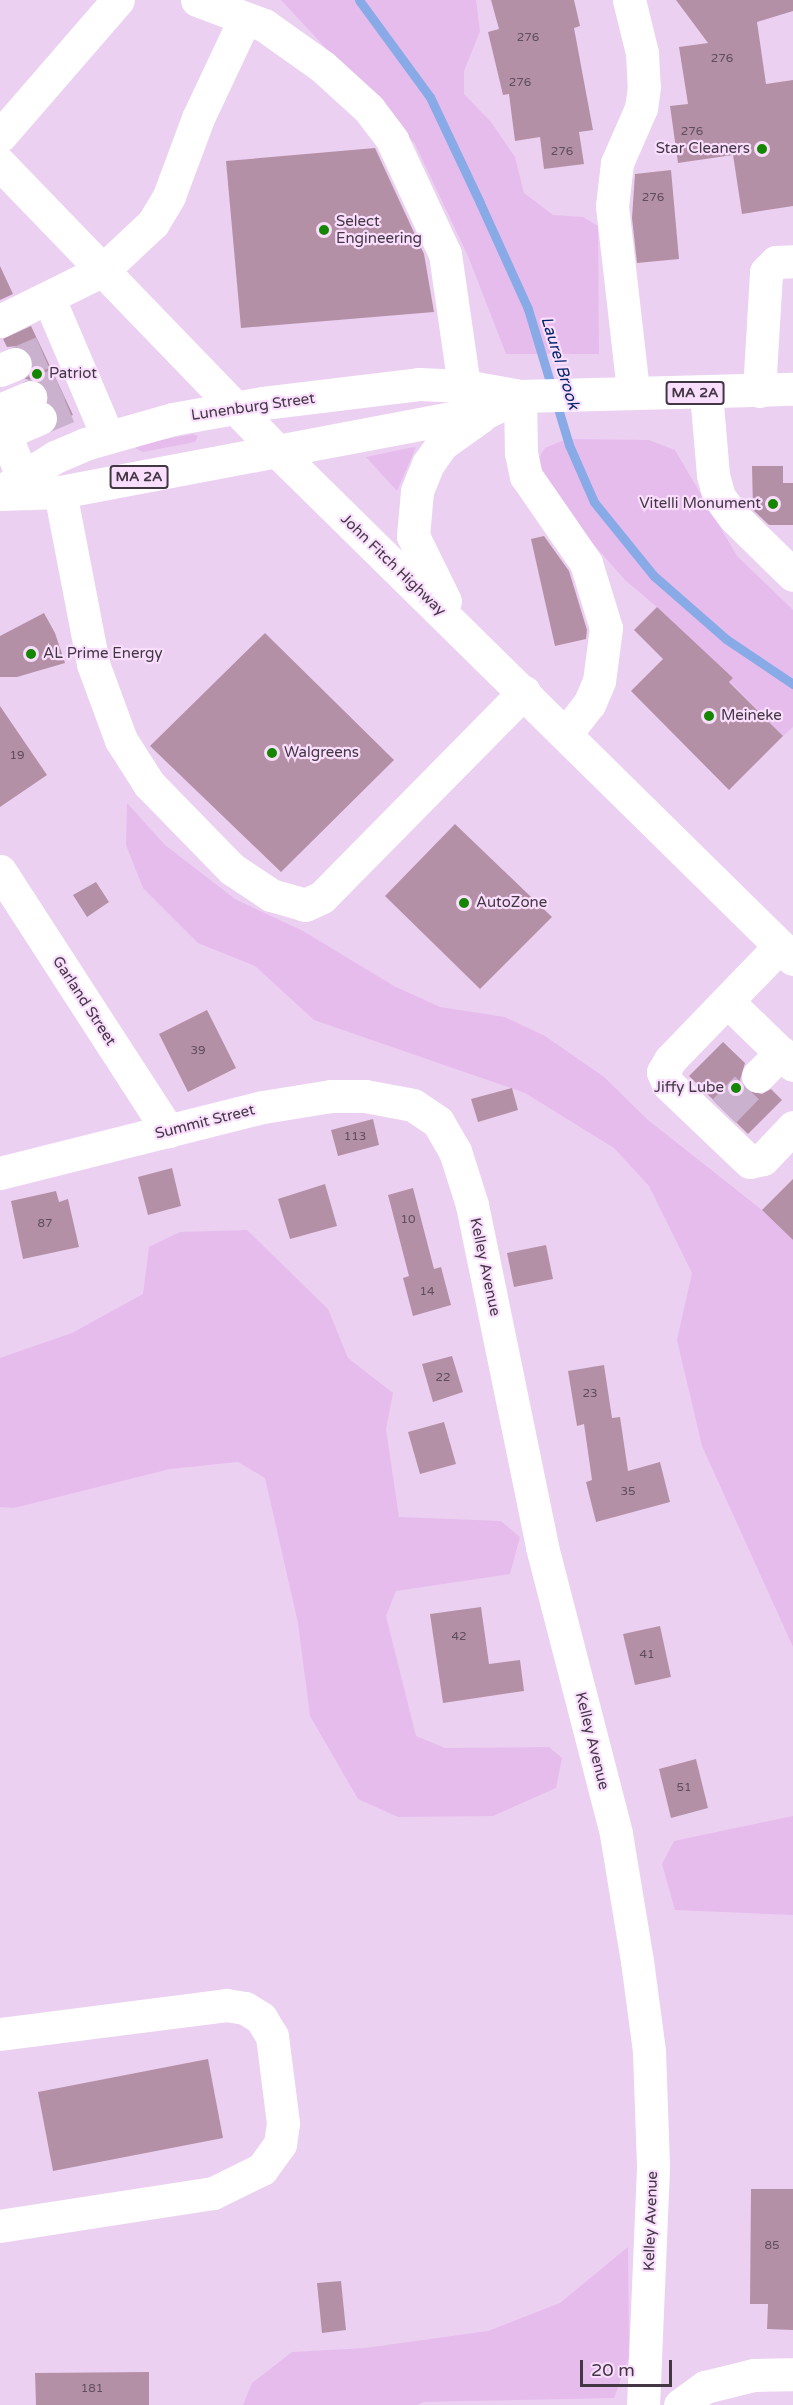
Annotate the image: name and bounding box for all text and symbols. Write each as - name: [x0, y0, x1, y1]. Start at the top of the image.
- house number: 276: [517, 31, 539, 45]
- house number: 276: [711, 52, 733, 66]
- house number: 276: [509, 76, 531, 90]
- house number: 276: [681, 125, 703, 139]
- place label: Star Cleaners: [656, 140, 750, 158]
- marker: Star Cleaners: [755, 142, 769, 156]
- house number: 276: [551, 145, 573, 159]
- house number: 276: [642, 191, 664, 205]
- place label: Select Engineering: [336, 212, 422, 247]
- marker: Select Engineering: [317, 223, 331, 237]
- water label: Laurel Brook: [537, 314, 583, 412]
- place label: Patriot: [49, 365, 97, 383]
- marker: Patriot: [30, 367, 44, 381]
- road number: MA 2A: [665, 382, 725, 404]
- street label: Lunenburg Street: [190, 389, 316, 425]
- road number: MA 2A: [109, 466, 169, 488]
- place label: Vitelli Monument: [639, 495, 761, 513]
- marker: Vitelli Monument: [766, 497, 780, 511]
- street label: John Fitch Highway: [337, 510, 449, 620]
- place label: AL Prime Energy: [43, 645, 162, 663]
- marker: AL Prime Energy: [24, 647, 38, 661]
- place label: Meineke: [721, 707, 782, 725]
- marker: Meineke: [702, 709, 716, 723]
- place label: Walgreens: [284, 744, 359, 762]
- marker: Walgreens: [265, 746, 279, 760]
- house number: 19: [9, 749, 25, 763]
- place label: AutoZone: [476, 894, 547, 912]
- marker: AutoZone: [457, 896, 471, 910]
- street label: Garland Street: [48, 953, 120, 1049]
- house number: 39: [190, 1044, 206, 1058]
- place label: Jiffy Lube: [654, 1079, 724, 1097]
- marker: Jiffy Lube: [729, 1081, 743, 1095]
- street label: Summit Street: [153, 1101, 257, 1143]
- house number: 113: [344, 1130, 366, 1144]
- house number: 10: [400, 1213, 416, 1227]
- street label: Kelley Avenue: [466, 1216, 504, 1318]
- house number: 87: [37, 1217, 53, 1231]
- house number: 14: [419, 1285, 435, 1299]
- house number: 22: [435, 1371, 451, 1385]
- house number: 23: [582, 1387, 598, 1401]
- house number: 35: [620, 1485, 636, 1499]
- house number: 42: [451, 1630, 467, 1644]
- house number: 41: [639, 1648, 655, 1662]
- street label: Kelley Avenue: [571, 1690, 613, 1792]
- house number: 51: [676, 1781, 692, 1795]
- street label: Kelley Avenue: [640, 2171, 662, 2271]
- house number: 85: [764, 2239, 780, 2253]
- scale bar: [583, 2348, 674, 2386]
- text: 20 m: [591, 2359, 635, 2381]
- house number: 181: [81, 2382, 103, 2396]

